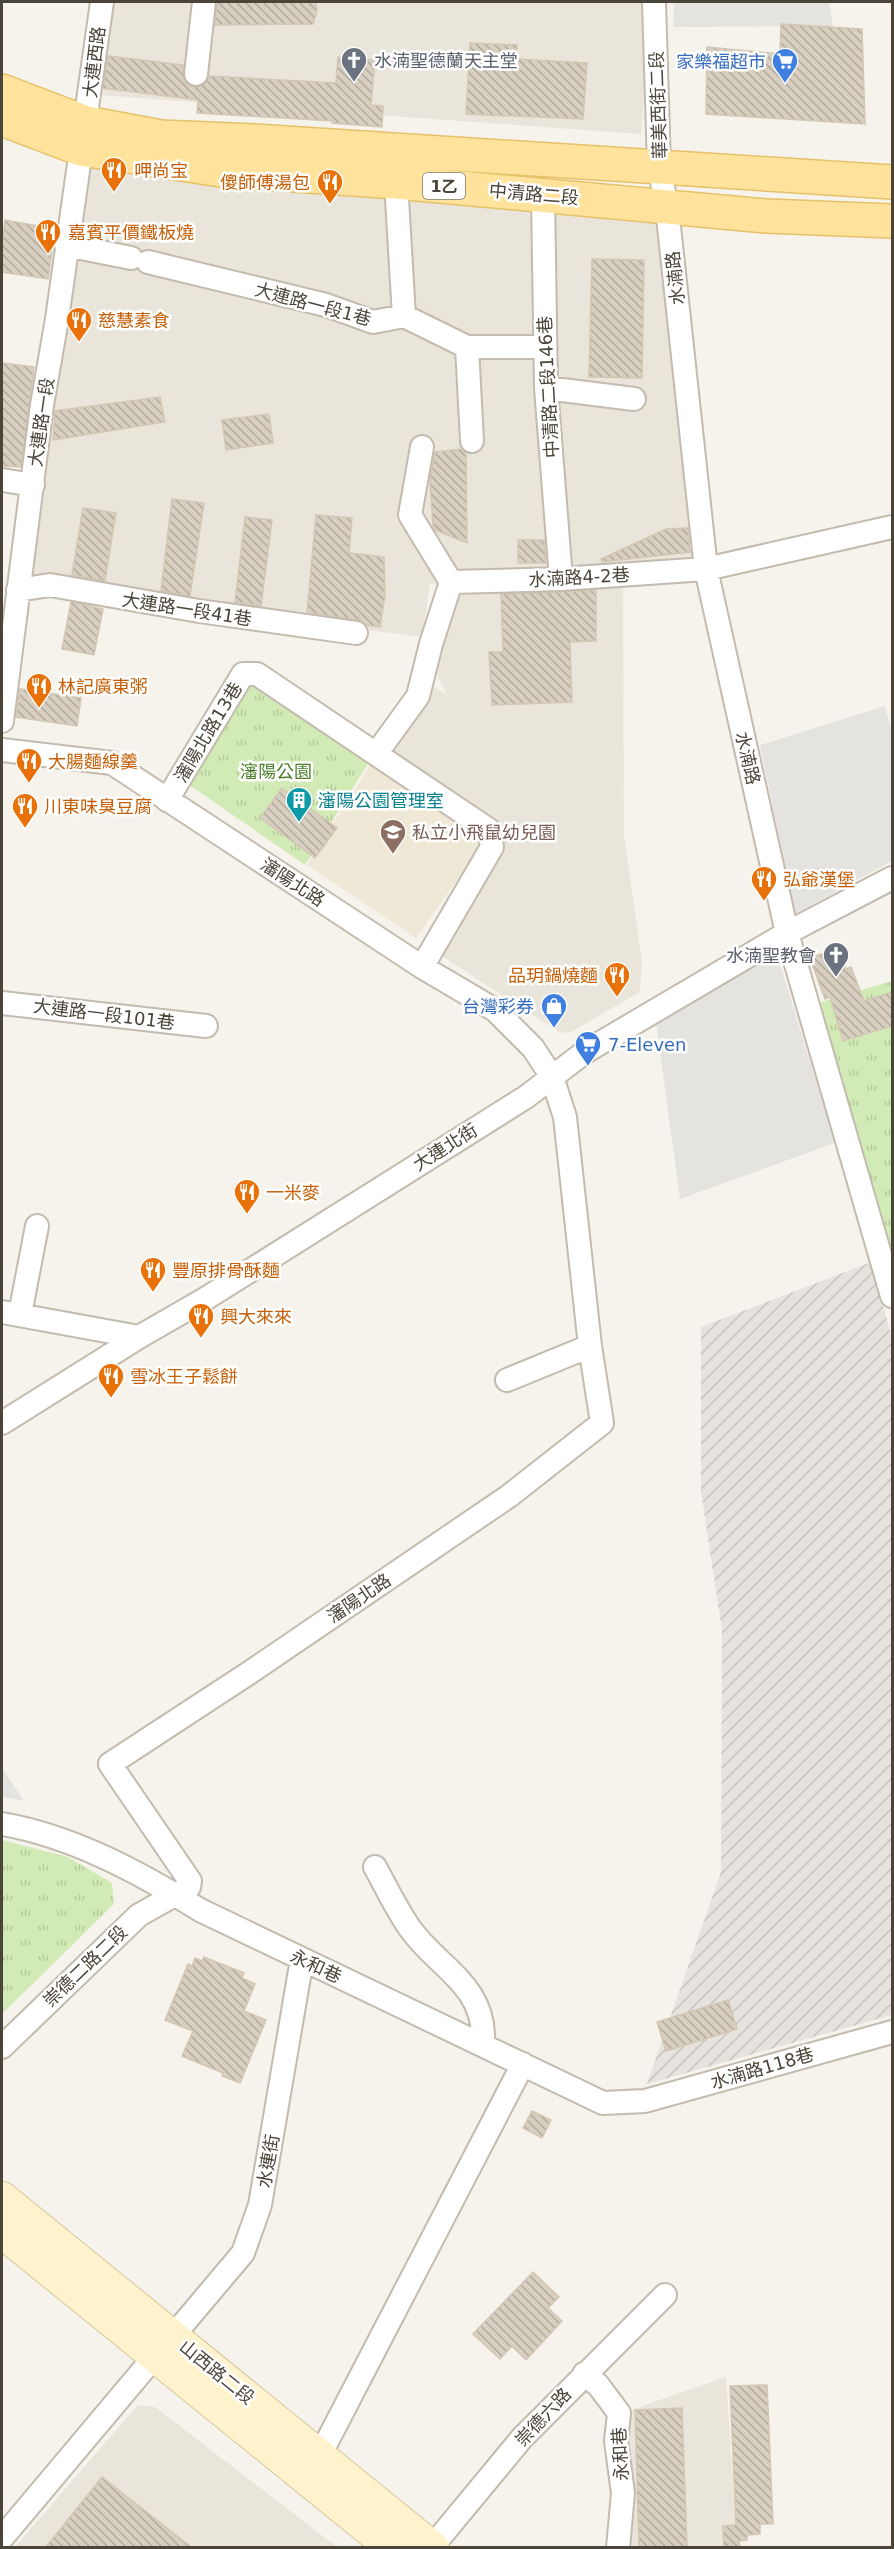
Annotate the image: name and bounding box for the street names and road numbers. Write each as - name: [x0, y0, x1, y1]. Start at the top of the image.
- street label: 大連西路: [79, 25, 109, 99]
- street label: 華美西街二段: [646, 51, 670, 159]
- road number: 1乙: [423, 173, 465, 199]
- street label: 中清路二段: [488, 180, 580, 208]
- street label: 水湳路: [662, 250, 688, 306]
- street label: 大連路一段1巷: [253, 278, 373, 330]
- street label: 中清路二段146巷: [534, 315, 562, 459]
- street label: 大連路一段: [24, 376, 58, 468]
- street label: 水湳路4-2巷: [528, 564, 630, 590]
- street label: 大連路一段41巷: [121, 588, 253, 630]
- street label: 瀋陽北路13巷: [170, 678, 246, 786]
- street label: 水湳路: [732, 729, 764, 787]
- street label: 瀋陽北路: [257, 854, 329, 910]
- street label: 大連路一段101巷: [32, 995, 176, 1033]
- street label: 大連北街: [409, 1119, 481, 1175]
- street label: 瀋陽北路: [323, 1569, 395, 1627]
- street label: 崇德二路二段: [39, 1921, 131, 2011]
- street label: 永和巷: [287, 1945, 345, 1987]
- street label: 水湳路118巷: [708, 2043, 816, 2093]
- street label: 水連街: [253, 2133, 283, 2189]
- street label: 山西路二段: [175, 2336, 259, 2408]
- street label: 崇德六路: [511, 2384, 575, 2450]
- street label: 永和巷: [608, 2426, 632, 2482]

